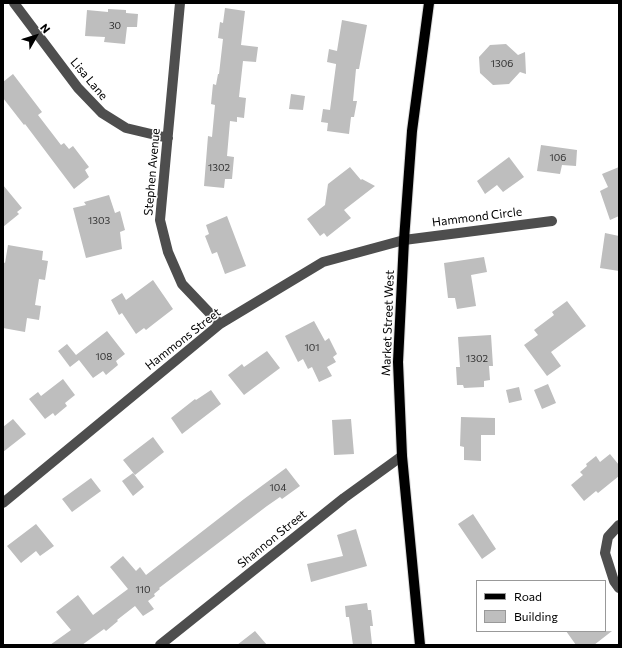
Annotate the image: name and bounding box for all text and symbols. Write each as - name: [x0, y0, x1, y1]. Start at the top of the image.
- north arrow: [16, 16, 56, 56]
- house number: 30: [109, 20, 121, 32]
- text: N: [38, 21, 53, 35]
- street label: Lisa Lane: [67, 55, 111, 103]
- house number: 1306: [491, 58, 513, 70]
- street label: Stephen Avenue: [141, 128, 163, 216]
- house number: 106: [550, 152, 566, 164]
- house number: 1302: [208, 162, 230, 174]
- street label: Hammond Circle: [431, 204, 523, 230]
- house number: 1303: [88, 215, 110, 227]
- street label: Market Street West: [379, 270, 397, 376]
- street label: Hammons Street: [142, 305, 224, 373]
- house number: 101: [304, 342, 320, 354]
- house number: 108: [96, 351, 112, 363]
- house number: 1302: [466, 353, 488, 365]
- house number: 104: [270, 482, 286, 494]
- street label: Shannon Street: [235, 507, 309, 571]
- legend: [476, 580, 606, 632]
- house number: 110: [135, 584, 151, 596]
- text: Road: [514, 589, 542, 603]
- text: Building: [514, 609, 558, 623]

